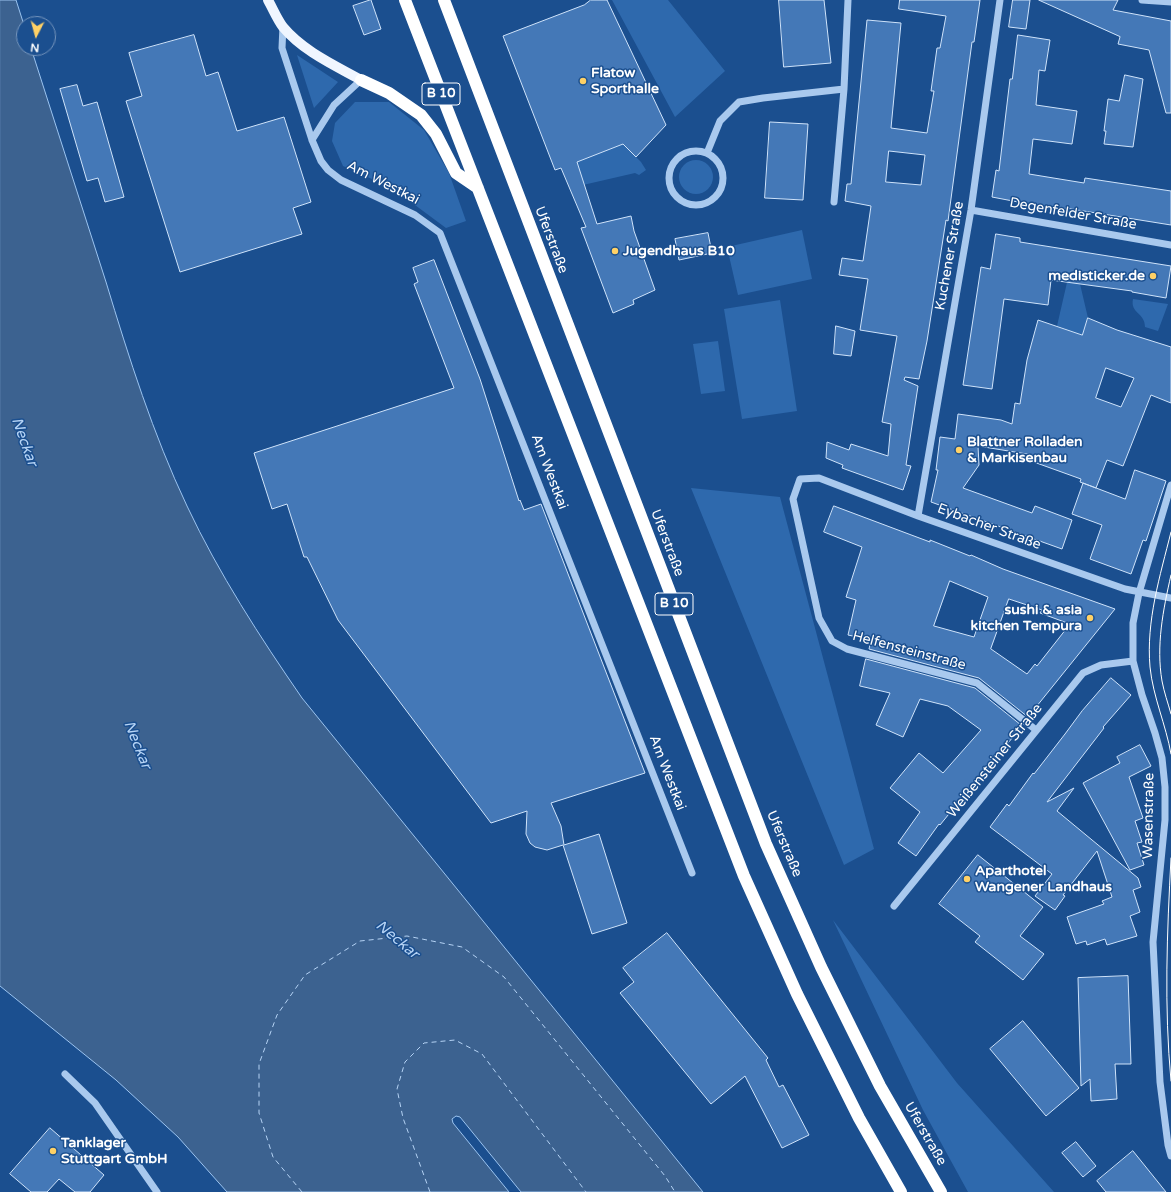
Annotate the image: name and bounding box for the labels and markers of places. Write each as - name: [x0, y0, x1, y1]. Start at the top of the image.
- place label: Flatow Sporthalle: [591, 65, 659, 98]
- marker: Flatow Sporthalle: [578, 76, 588, 86]
- place label: Jugendhaus B10: [623, 243, 735, 259]
- marker: Jugendhaus B10: [610, 246, 620, 256]
- place label: medisticker.de: [1048, 268, 1145, 284]
- marker: medisticker.de: [1148, 271, 1158, 281]
- place label: Blattner Rolladen & Markisenbau: [967, 434, 1083, 466]
- marker: Blattner Rolladen & Markisenbau: [954, 445, 964, 455]
- place label: sushi & asia kitchen Tempura: [971, 602, 1082, 634]
- marker: sushi & asia kitchen Tempura: [1085, 613, 1095, 623]
- place label: Aparthotel Wangener Landhaus: [975, 863, 1112, 896]
- marker: Aparthotel Wangener Landhaus: [962, 874, 972, 884]
- place label: Tanklager Stuttgart GmbH: [61, 1135, 167, 1168]
- marker: Tanklager Stuttgart GmbH: [48, 1146, 58, 1156]

